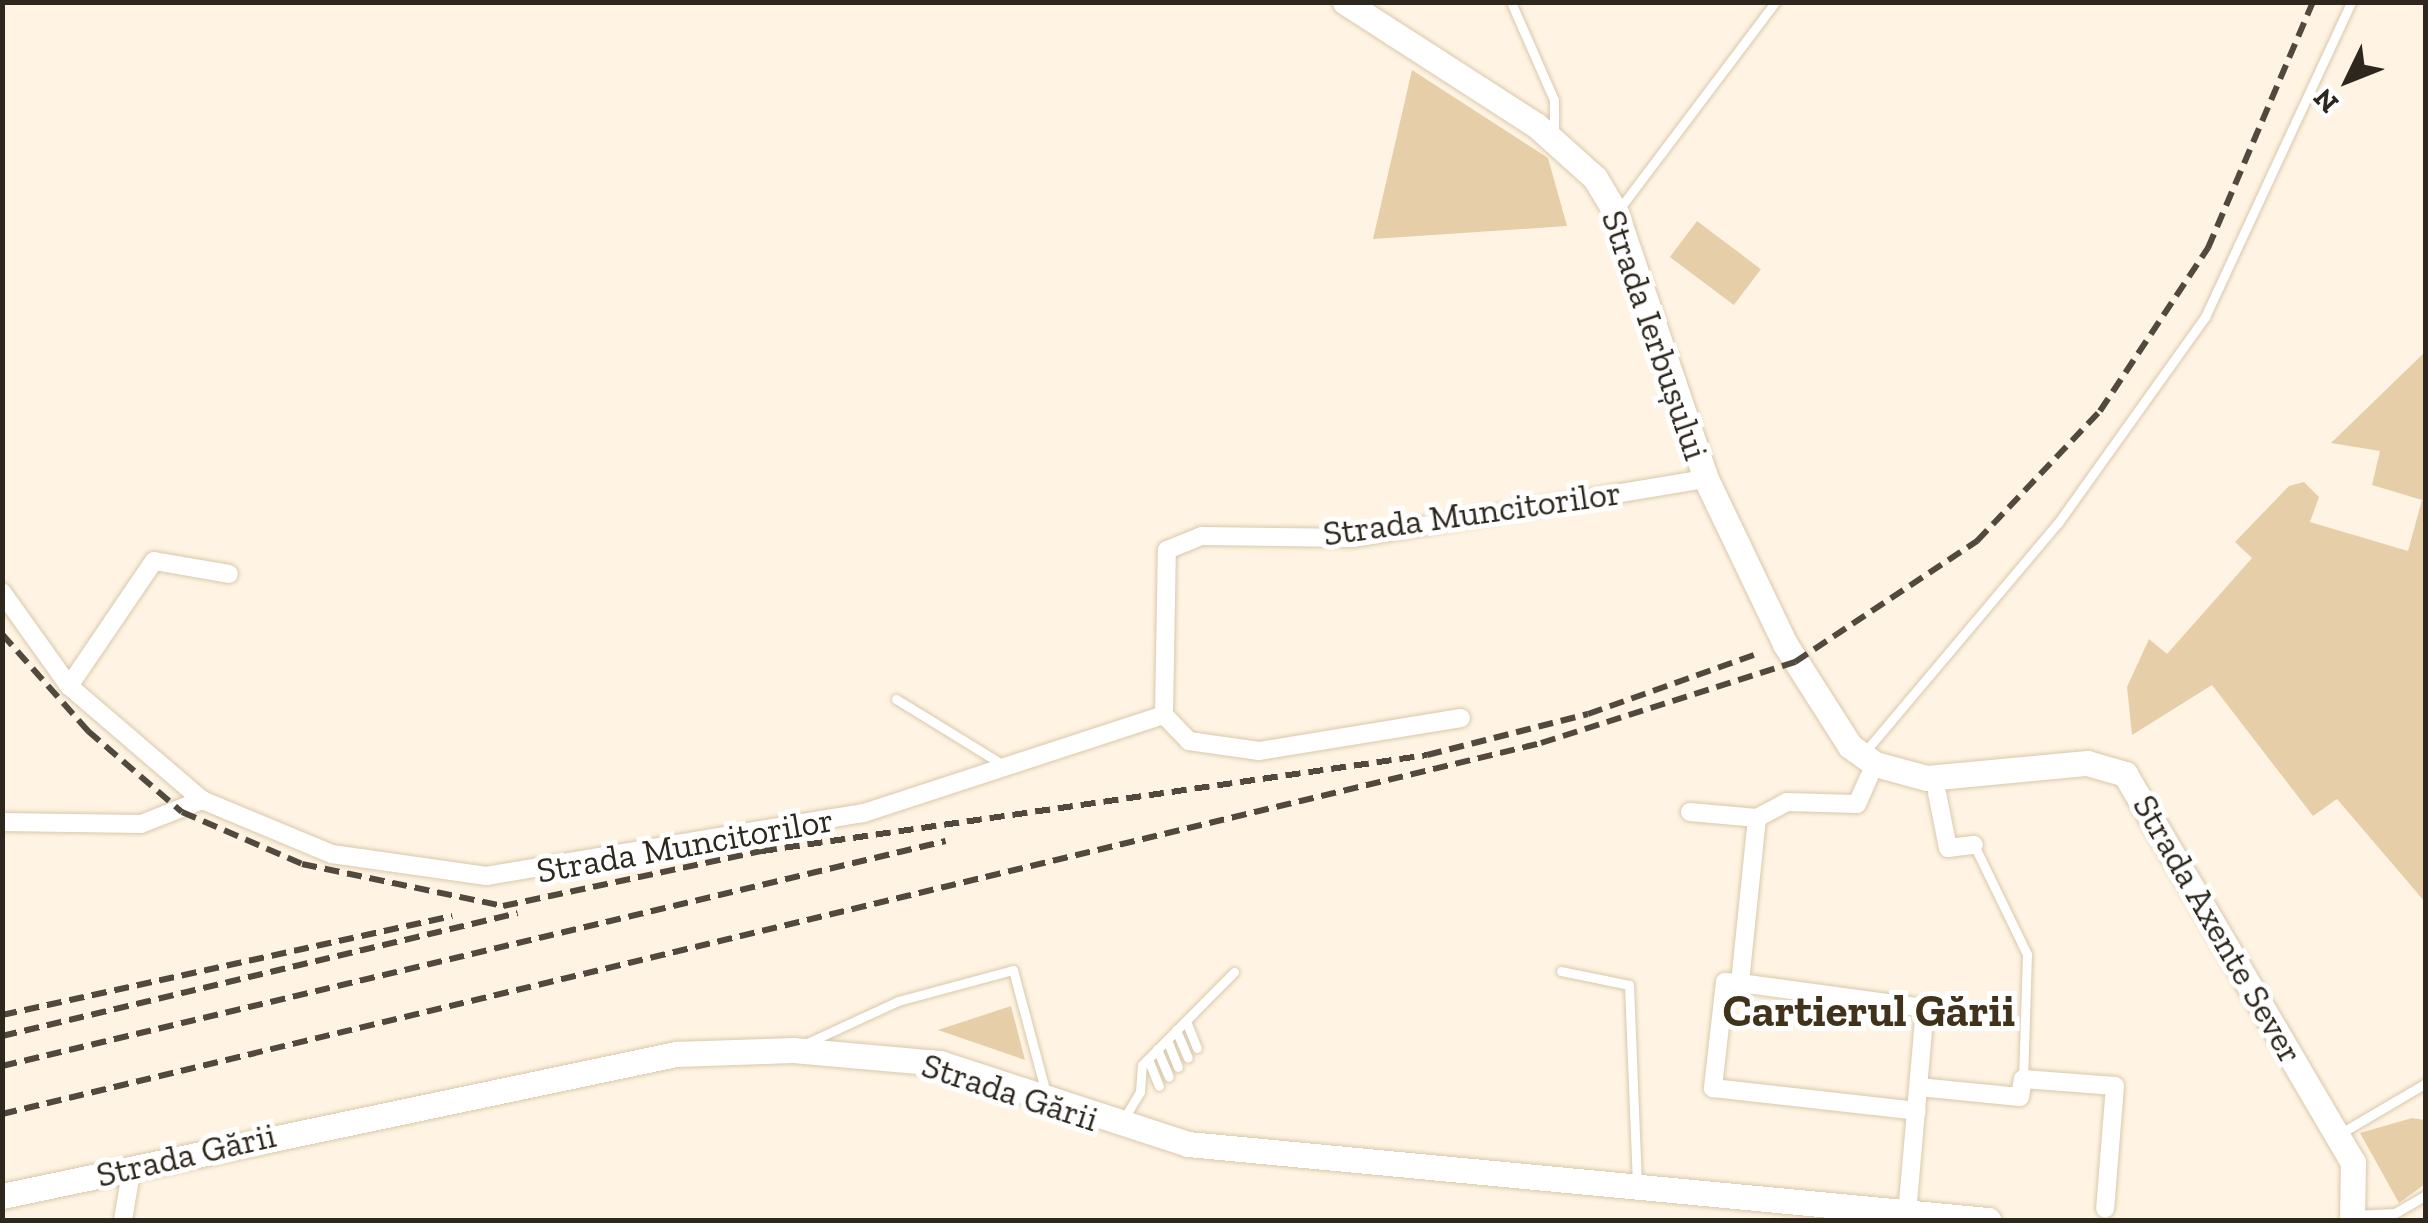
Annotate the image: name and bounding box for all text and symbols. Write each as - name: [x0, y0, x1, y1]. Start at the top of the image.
- north arrow: [2298, 30, 2398, 130]
- text: N: [2306, 82, 2345, 120]
- street label: Strada Ierbușului: [1593, 205, 1717, 465]
- street label: Strada Muncitorilor: [1320, 471, 1624, 555]
- street label: Strada Axente Sever: [2124, 787, 2312, 1071]
- street label: Strada Muncitorilor: [533, 798, 837, 892]
- district label: Cartierul Gării: [1723, 985, 2015, 1039]
- street label: Strada Gării: [917, 1044, 1103, 1140]
- street label: Strada Gării: [92, 1114, 280, 1196]

